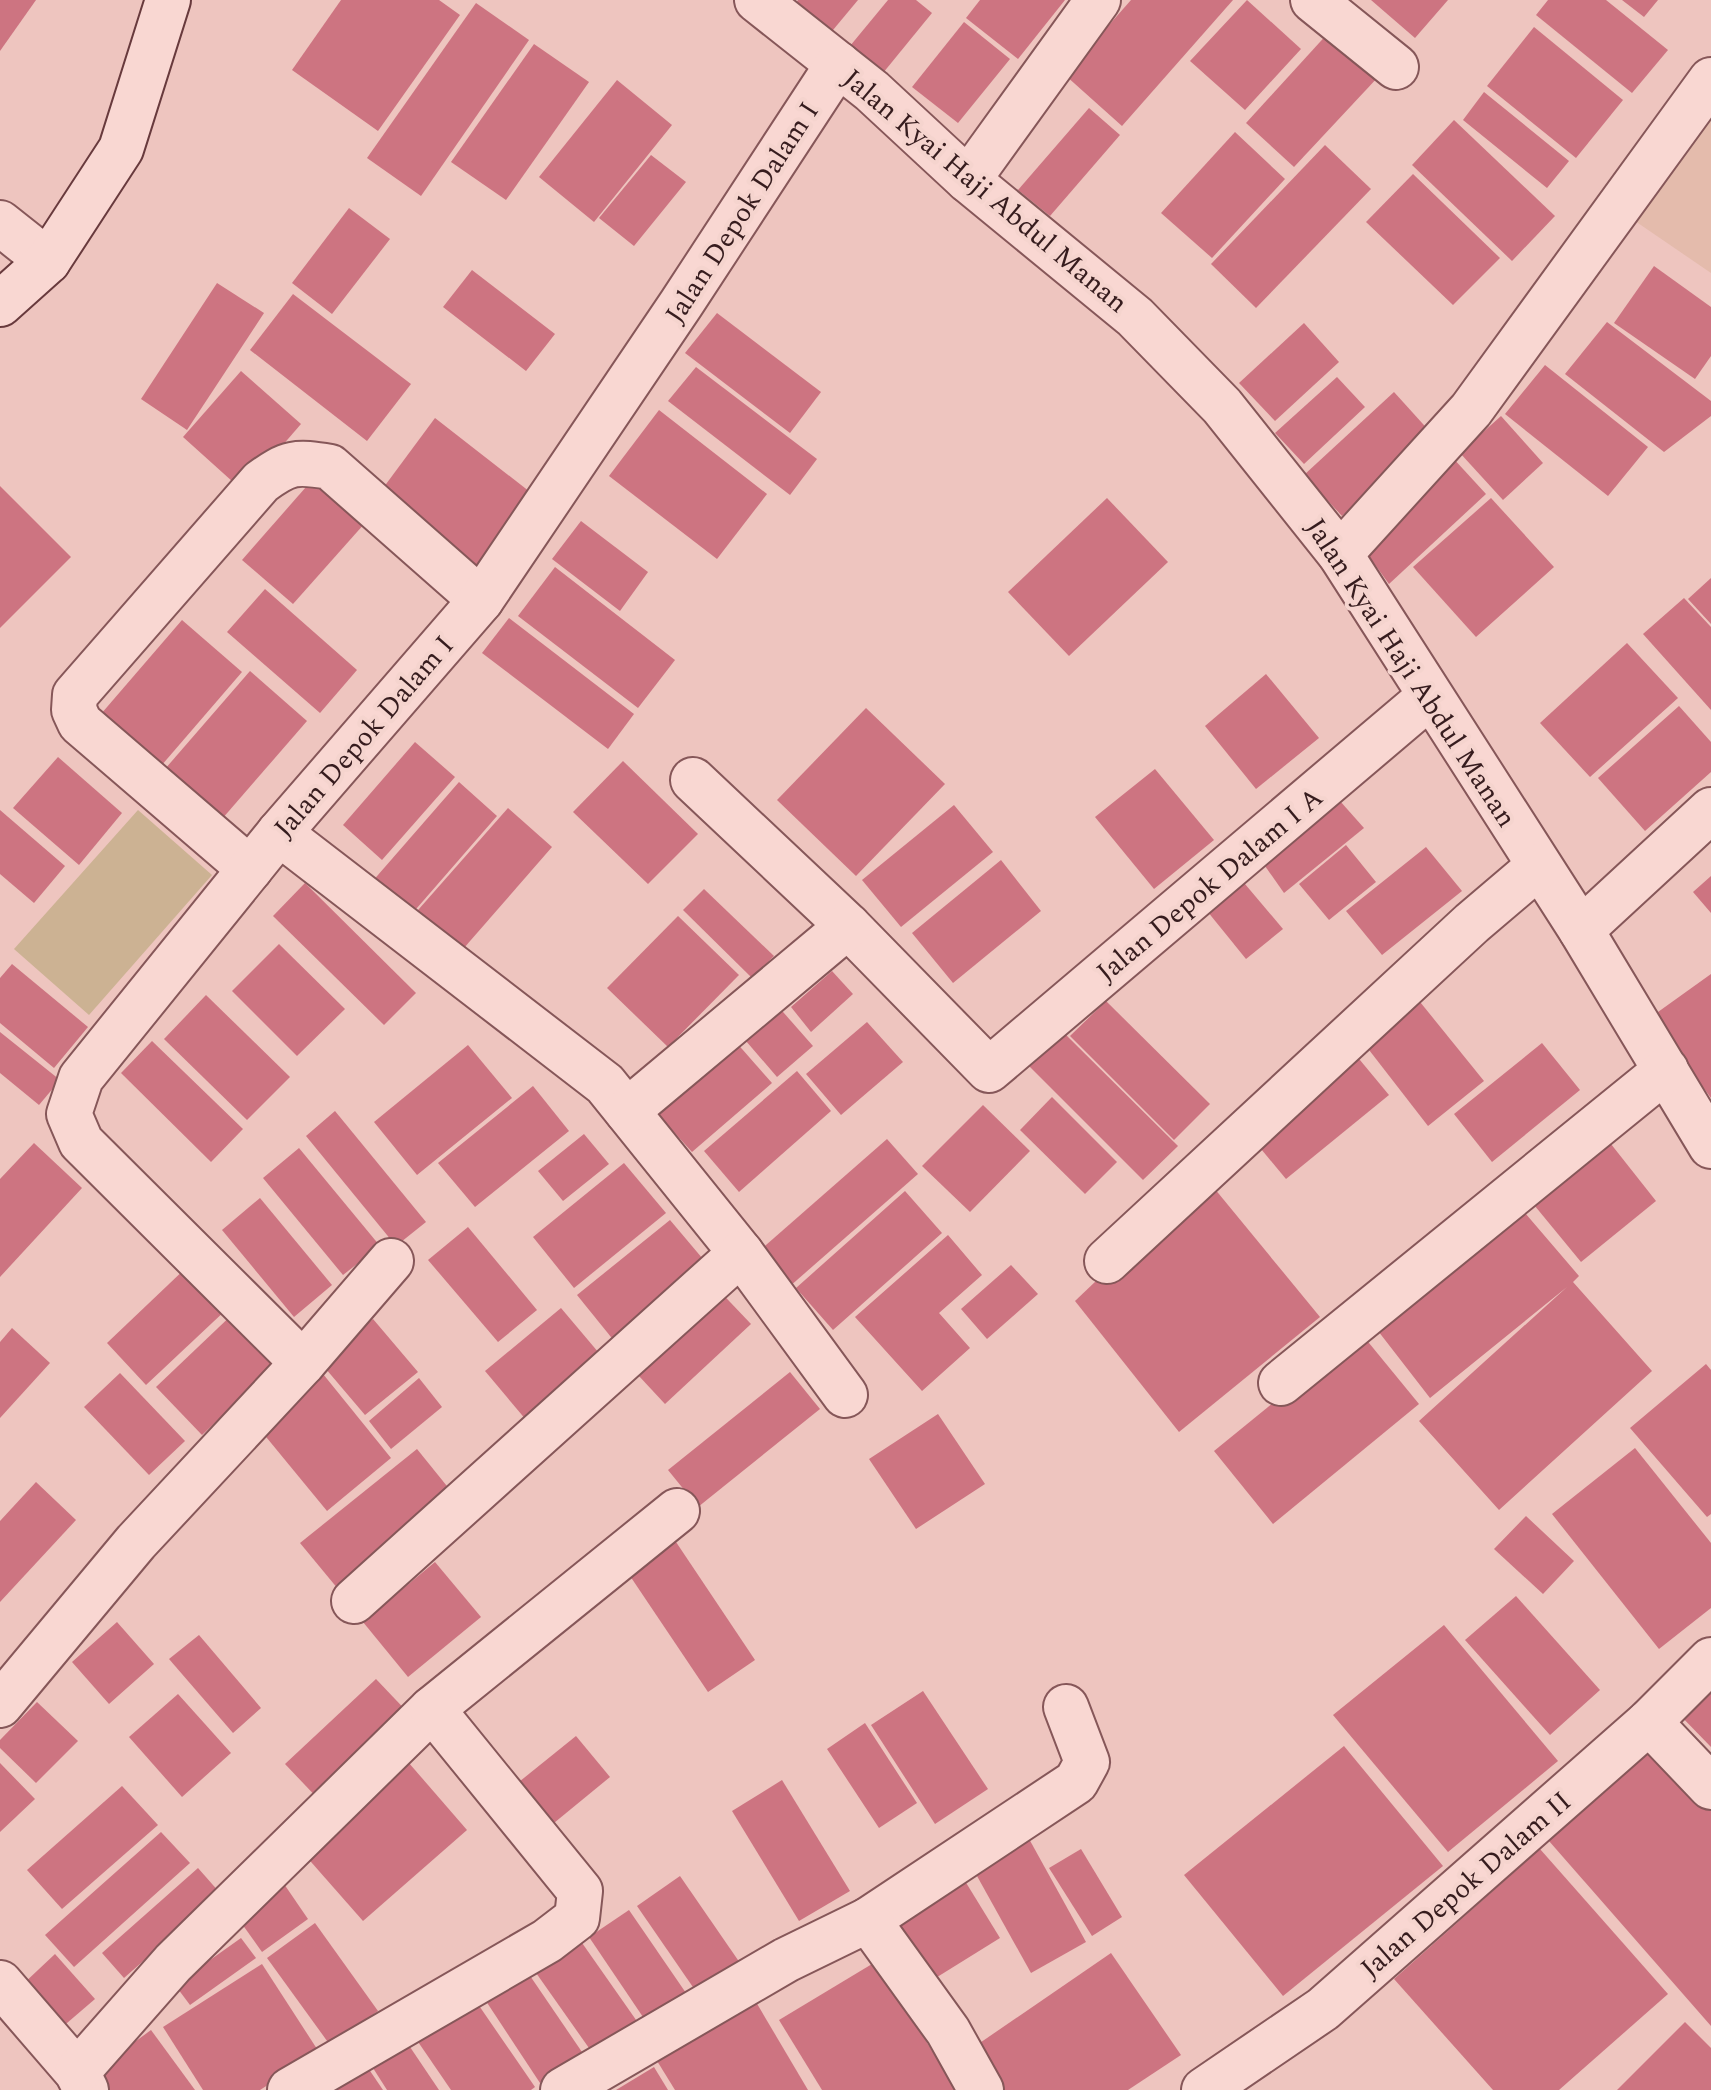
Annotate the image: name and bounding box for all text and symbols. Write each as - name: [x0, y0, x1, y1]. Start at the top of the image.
- street label: Jalan Kyai Haji Abdul Manan: [833, 58, 1137, 324]
- street label: Jalan Depok Dalam I: [654, 93, 830, 332]
- street label: Jalan Kyai Haji Abdul Manan: [1294, 510, 1527, 836]
- street label: Jalan Depok Dalam I: [264, 626, 465, 848]
- street label: Jalan Depok Dalam I A: [1087, 777, 1333, 993]
- street label: Jalan Depok Dalam II: [1351, 1781, 1581, 1989]

